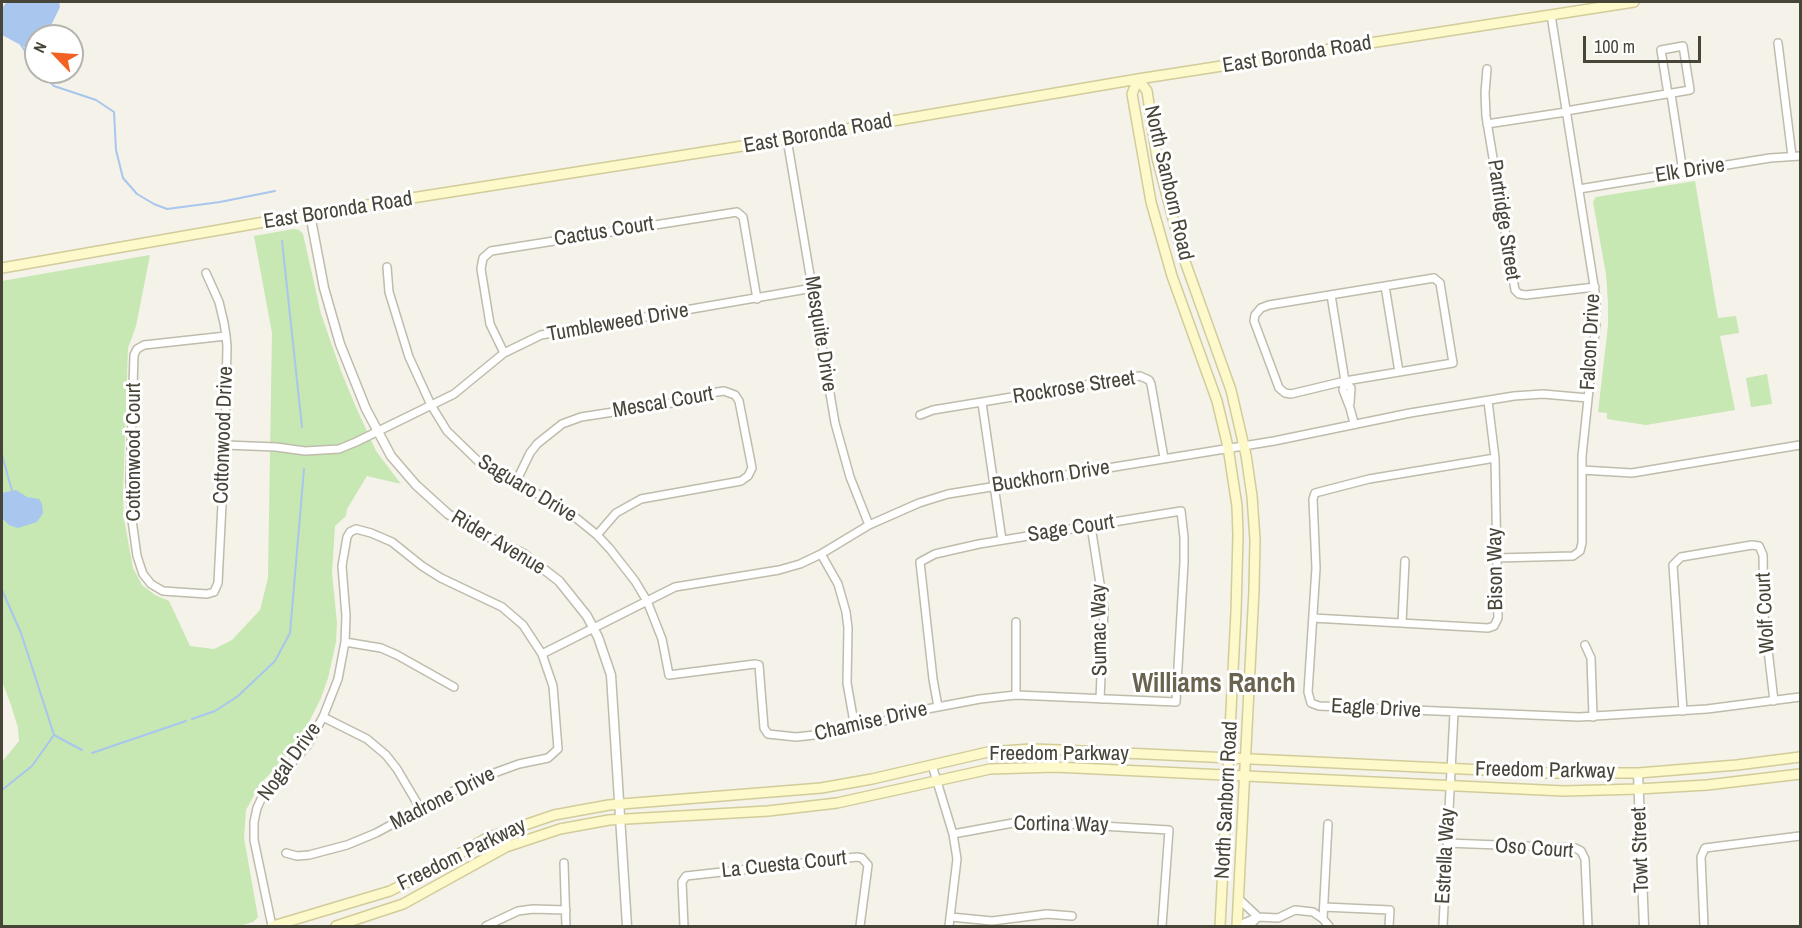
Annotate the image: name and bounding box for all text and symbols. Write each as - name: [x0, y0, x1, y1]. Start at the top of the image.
- north arrow: [24, 24, 84, 84]
- scale bar: [1586, 24, 1704, 62]
- street label: East Boronda Road: [1221, 31, 1373, 79]
- text: 100 m: [1594, 34, 1635, 59]
- text: N: [28, 38, 51, 56]
- street label: North Sanborn Road: [1138, 103, 1198, 263]
- street label: East Boronda Road: [742, 109, 894, 159]
- street label: Elk Drive: [1654, 153, 1726, 189]
- street label: Partridge Street: [1481, 158, 1525, 282]
- street label: East Boronda Road: [262, 187, 414, 235]
- street label: Cactus Court: [552, 212, 656, 252]
- street label: Mesquite Drive: [798, 274, 842, 394]
- street label: Falcon Drive: [1576, 293, 1606, 391]
- street label: Tumbleweed Drive: [545, 298, 691, 348]
- street label: Cottonwood Drive: [209, 366, 239, 504]
- street label: Rockrose Street: [1011, 366, 1137, 410]
- street label: Mescal Court: [611, 382, 715, 424]
- street label: Cottonwood Court: [121, 383, 147, 521]
- street label: Saguaro Drive: [473, 450, 581, 528]
- street label: Buckhorn Drive: [990, 455, 1112, 499]
- street label: Rider Avenue: [447, 505, 549, 581]
- street label: Sage Court: [1026, 510, 1116, 548]
- street label: Bison Way: [1483, 527, 1509, 611]
- street label: Wolf Court: [1751, 572, 1781, 654]
- street label: Sumac Way: [1087, 584, 1113, 676]
- district label: Williams Ranch: [1132, 669, 1296, 701]
- street label: Eagle Drive: [1330, 694, 1422, 724]
- street label: Chamise Drive: [812, 697, 930, 747]
- street label: Nogal Drive: [253, 718, 327, 806]
- street label: North Sanborn Road: [1210, 720, 1244, 880]
- street label: Freedom Parkway: [989, 741, 1129, 767]
- street label: Freedom Parkway: [1475, 757, 1615, 785]
- street label: Madrone Drive: [387, 762, 499, 836]
- street label: Estrella Way: [1431, 807, 1461, 905]
- street label: Towt Street: [1627, 807, 1655, 893]
- street label: Cortina Way: [1013, 812, 1109, 838]
- street label: Freedom Parkway: [394, 813, 530, 897]
- street label: Oso Court: [1494, 834, 1574, 864]
- street label: La Cuesta Court: [720, 846, 848, 884]

